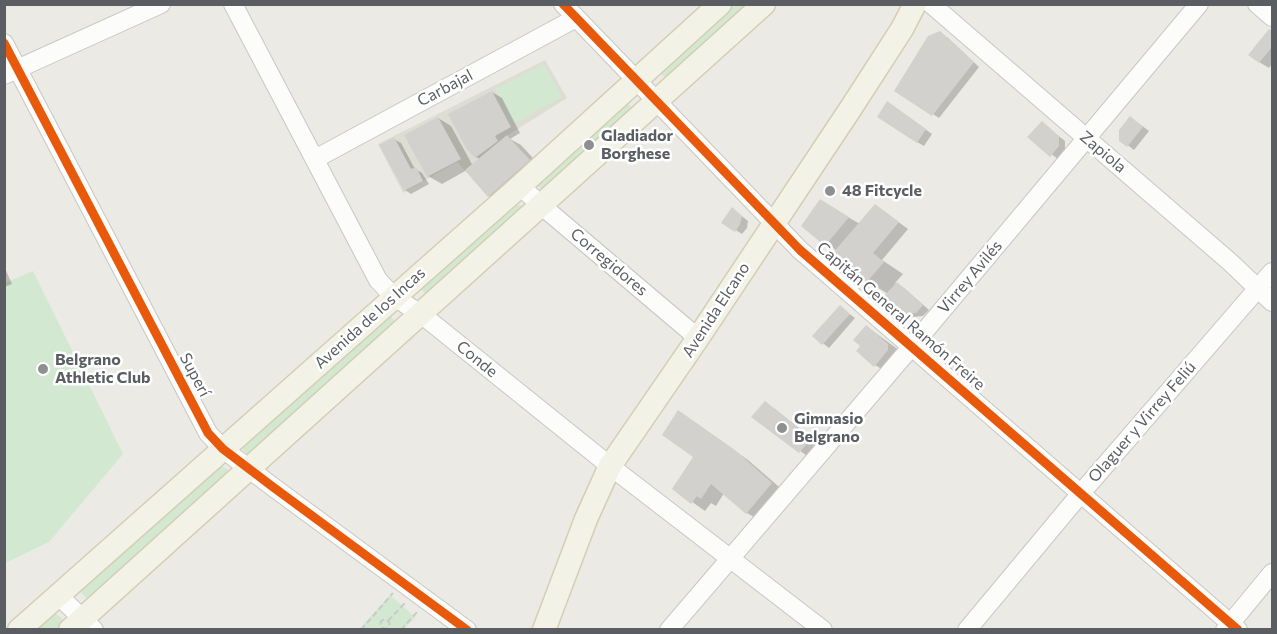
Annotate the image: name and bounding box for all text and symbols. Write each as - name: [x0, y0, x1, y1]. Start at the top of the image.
- street label: Carbajal: [414, 65, 476, 111]
- place label: Gladiador Borghese: [601, 126, 673, 164]
- street label: Zapiola: [1076, 127, 1130, 177]
- marker: Gladiador Borghese: [582, 138, 596, 152]
- place label: 48 Fitcycle: [842, 181, 922, 201]
- marker: 48 Fitcycle: [823, 184, 837, 198]
- street label: Corregidores: [566, 224, 652, 300]
- street label: Virrey Avilés: [934, 236, 1006, 318]
- street label: Capitán General Ramón Freire: [813, 238, 989, 394]
- street label: Avenida Elcano: [678, 259, 754, 361]
- street label: Avenida de los Incas: [311, 263, 429, 373]
- street label: Conde: [453, 337, 501, 381]
- place label: Belgrano Athletic Club: [55, 350, 151, 388]
- street label: Superí: [176, 350, 214, 400]
- street label: Olaguer y Virrey Feliú: [1084, 358, 1200, 486]
- marker: Belgrano Athletic Club: [36, 362, 50, 376]
- place label: Gimnasio Belgrano: [794, 409, 863, 447]
- marker: Gimnasio Belgrano: [775, 421, 789, 435]

